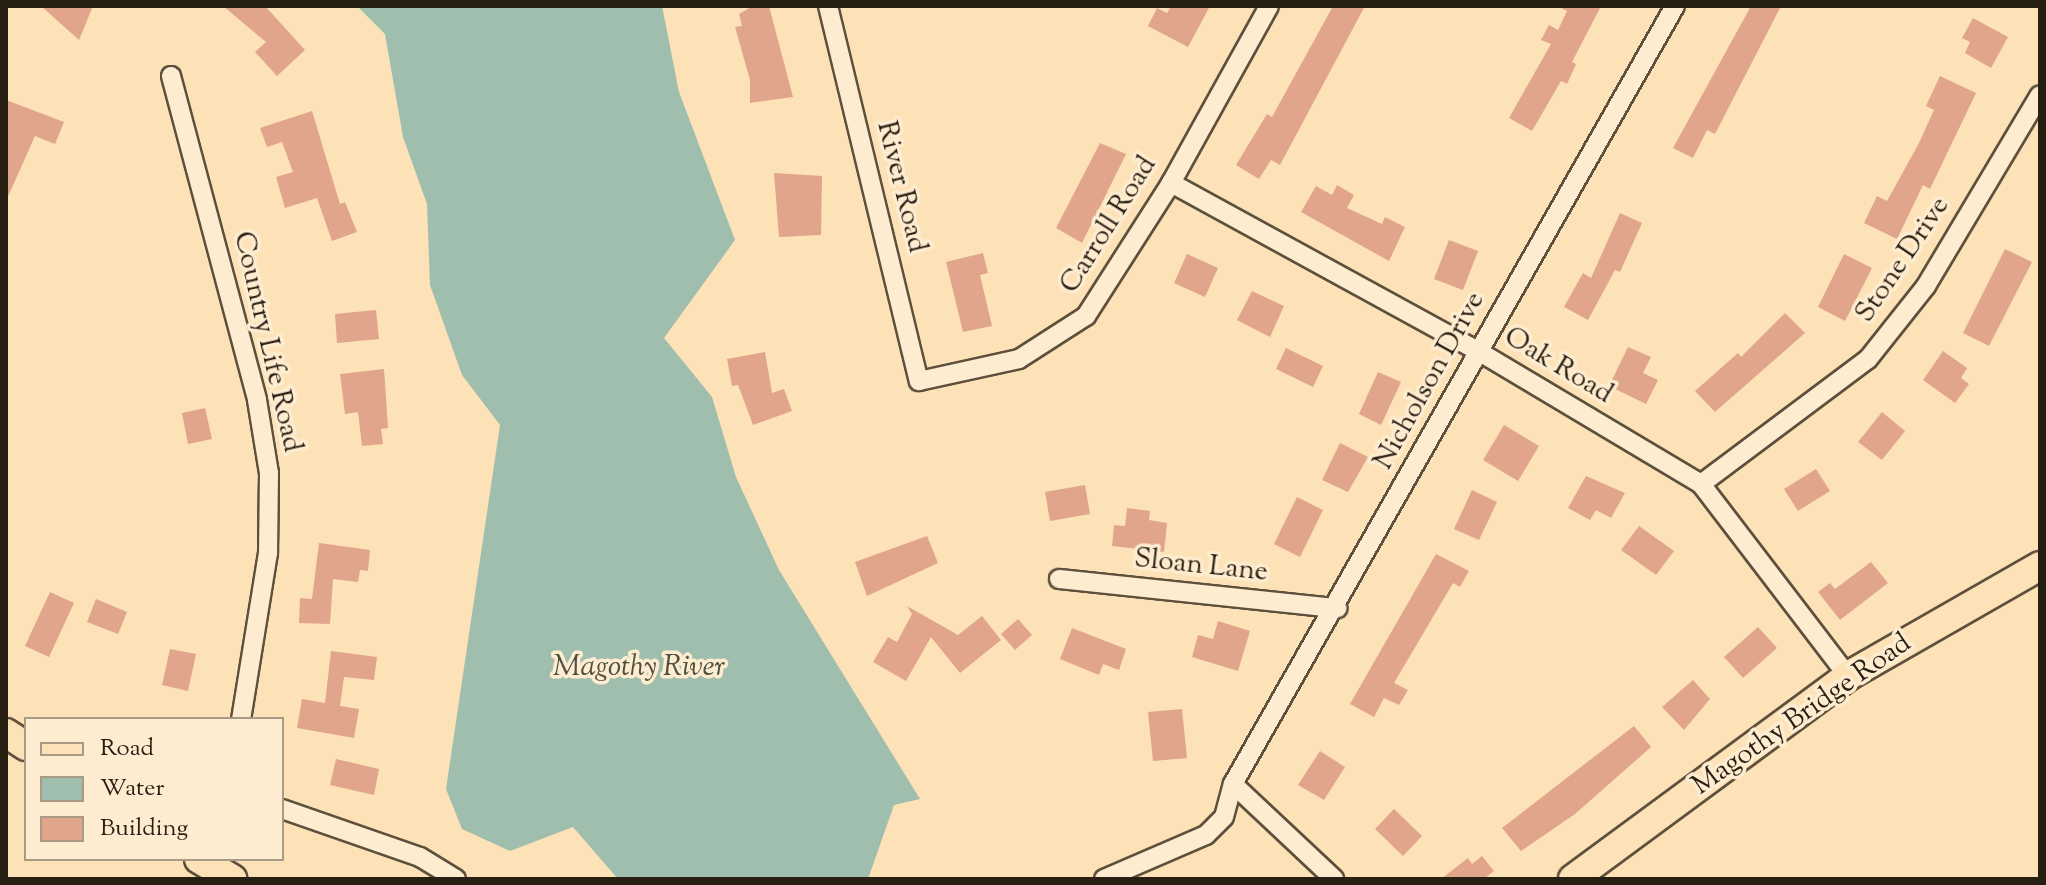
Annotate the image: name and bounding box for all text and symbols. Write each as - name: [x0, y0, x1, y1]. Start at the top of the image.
- street label: River Road: [868, 118, 934, 256]
- street label: Carroll Road: [1054, 150, 1164, 300]
- street label: Stone Drive: [1849, 191, 1957, 329]
- street label: Country Life Road: [225, 228, 309, 456]
- street label: Nicholson Drive: [1367, 286, 1493, 476]
- street label: Oak Road: [1498, 320, 1618, 412]
- street label: Sloan Lane: [1133, 542, 1269, 590]
- street label: Magothy Bridge Road: [1686, 627, 1918, 803]
- water label: Magothy River: [553, 650, 725, 686]
- legend: [24, 717, 284, 861]
- text: Road: [100, 732, 154, 766]
- text: Water: [100, 772, 164, 806]
- text: Building: [100, 812, 188, 846]

